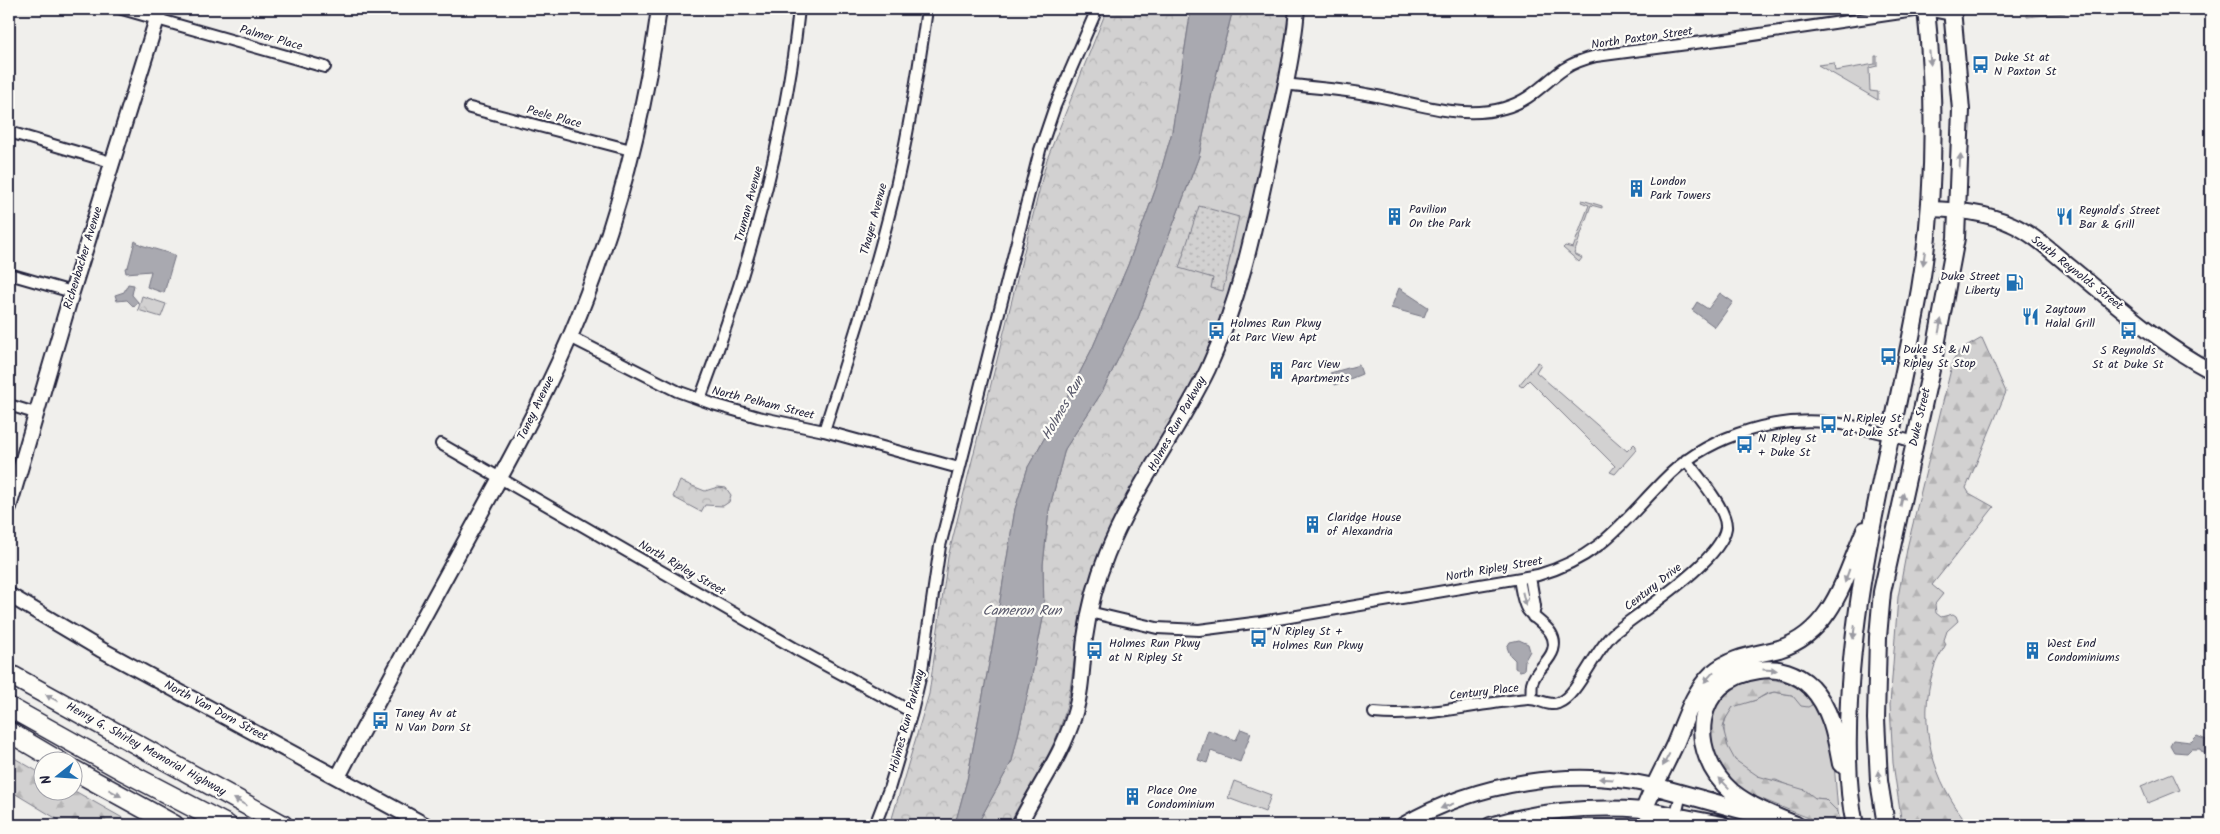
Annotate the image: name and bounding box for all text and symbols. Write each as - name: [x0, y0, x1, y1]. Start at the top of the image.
- street label: Palmer Place: [237, 20, 305, 56]
- street label: North Paxton Street: [1590, 21, 1694, 55]
- place label: Duke St at N Paxton St: [1994, 48, 2057, 81]
- one-way arrow: [1927, 51, 1935, 67]
- bus stop icon: Duke St at N Paxton St: [1970, 54, 1990, 74]
- street label: Peele Place: [524, 101, 584, 134]
- one-way arrow: [1956, 153, 1964, 169]
- street label: Truman Avenue: [730, 163, 768, 244]
- place label: London Park Towers: [1650, 172, 1711, 205]
- building icon: London Park Towers: [1626, 178, 1646, 198]
- street label: Thayer Avenue: [855, 180, 893, 257]
- place label: Pavilion On the Park: [1409, 200, 1471, 233]
- place label: Reynold's Street Bar & Grill: [2079, 201, 2160, 234]
- street label: Richenbacher Avenue: [58, 204, 108, 312]
- building icon: Pavilion On the Park: [1385, 206, 1405, 226]
- restaurant icon: Reynold's Street Bar & Grill: [2055, 207, 2075, 227]
- street label: South Reynolds Street: [2027, 231, 2128, 315]
- one-way arrow: [1920, 250, 1928, 266]
- place label: Duke Street Liberty: [1940, 267, 2000, 300]
- fuel station icon: Duke Street Liberty: [2004, 273, 2024, 293]
- place label: Zaytoun Halal Grill: [2045, 300, 2095, 333]
- restaurant icon: Zaytoun Halal Grill: [2021, 306, 2041, 326]
- place label: Holmes Run Pkwy at Parc View Apt: [1230, 314, 1322, 347]
- one-way arrow: [1936, 318, 1944, 334]
- bus stop icon: Holmes Run Pkwy at Parc View Apt: [1206, 320, 1226, 340]
- bus stop icon: S Reynolds St at Duke St: [2118, 321, 2138, 341]
- place label: Duke St & N Ripley St Stop: [1903, 340, 1976, 373]
- place label: S Reynolds St at Duke St: [2092, 341, 2164, 374]
- bus stop icon: Duke St & N Ripley St Stop: [1879, 346, 1899, 366]
- place label: Parc View Apartments: [1291, 355, 1349, 388]
- building icon: Parc View Apartments: [1267, 361, 1287, 381]
- water label: Holmes Run: [1036, 371, 1091, 444]
- street label: Taney Avenue: [512, 372, 560, 443]
- street label: Holmes Run Parkway: [1143, 373, 1211, 475]
- street label: North Pelham Street: [710, 381, 817, 425]
- street label: Duke Street: [1904, 385, 1936, 448]
- place label: N Ripley St at Duke St: [1843, 409, 1902, 442]
- bus stop icon: N Ripley St at Duke St: [1819, 415, 1839, 435]
- place label: N Ripley St + Duke St: [1758, 429, 1817, 462]
- bus stop icon: N Ripley St + Duke St: [1734, 435, 1754, 455]
- one-way arrow: [1898, 492, 1906, 507]
- place label: Claridge House of Alexandria: [1327, 508, 1402, 541]
- building icon: Claridge House of Alexandria: [1303, 514, 1323, 534]
- street label: North Ripley Street: [635, 535, 730, 601]
- street label: North Ripley Street: [1444, 551, 1544, 587]
- street label: Century Drive: [1620, 558, 1686, 616]
- one-way arrow: [1842, 569, 1850, 584]
- one-way arrow: [1520, 591, 1528, 606]
- water label: Cameron Run: [983, 600, 1063, 622]
- place label: N Ripley St + Holmes Run Pkwy: [1272, 622, 1364, 655]
- one-way arrow: [1850, 625, 1858, 641]
- bus stop icon: N Ripley St + Holmes Run Pkwy: [1248, 628, 1268, 648]
- place label: Holmes Run Pkwy at N Ripley St: [1109, 634, 1201, 667]
- place label: West End Condominiums: [2047, 634, 2120, 667]
- bus stop icon: Holmes Run Pkwy at N Ripley St: [1085, 640, 1105, 660]
- building icon: West End Condominiums: [2023, 640, 2043, 660]
- one-way arrow: [1763, 666, 1779, 674]
- street label: Holmes Run Parkway: [884, 667, 930, 775]
- one-way arrow: [1704, 671, 1715, 684]
- street label: North Van Dorn Street: [161, 676, 272, 747]
- street label: Century Place: [1448, 678, 1520, 706]
- one-way arrow: [45, 693, 59, 702]
- street label: Henry G. Shirley Memorial Highway: [63, 697, 230, 801]
- place label: Taney Av at N Van Dorn St: [395, 704, 471, 737]
- bus stop icon: Taney Av at N Van Dorn St: [371, 710, 391, 730]
- north arrow: [32, 752, 82, 802]
- one-way arrow: [1662, 753, 1670, 767]
- one-way arrow: [1875, 769, 1883, 785]
- text: N: [35, 772, 58, 787]
- one-way arrow: [1597, 774, 1613, 782]
- one-way arrow: [1718, 778, 1730, 790]
- place label: Place One Condominium: [1147, 781, 1215, 814]
- building icon: Place One Condominium: [1123, 787, 1143, 807]
- one-way arrow: [108, 789, 122, 797]
- one-way arrow: [234, 797, 247, 806]
- one-way arrow: [1440, 802, 1454, 810]

